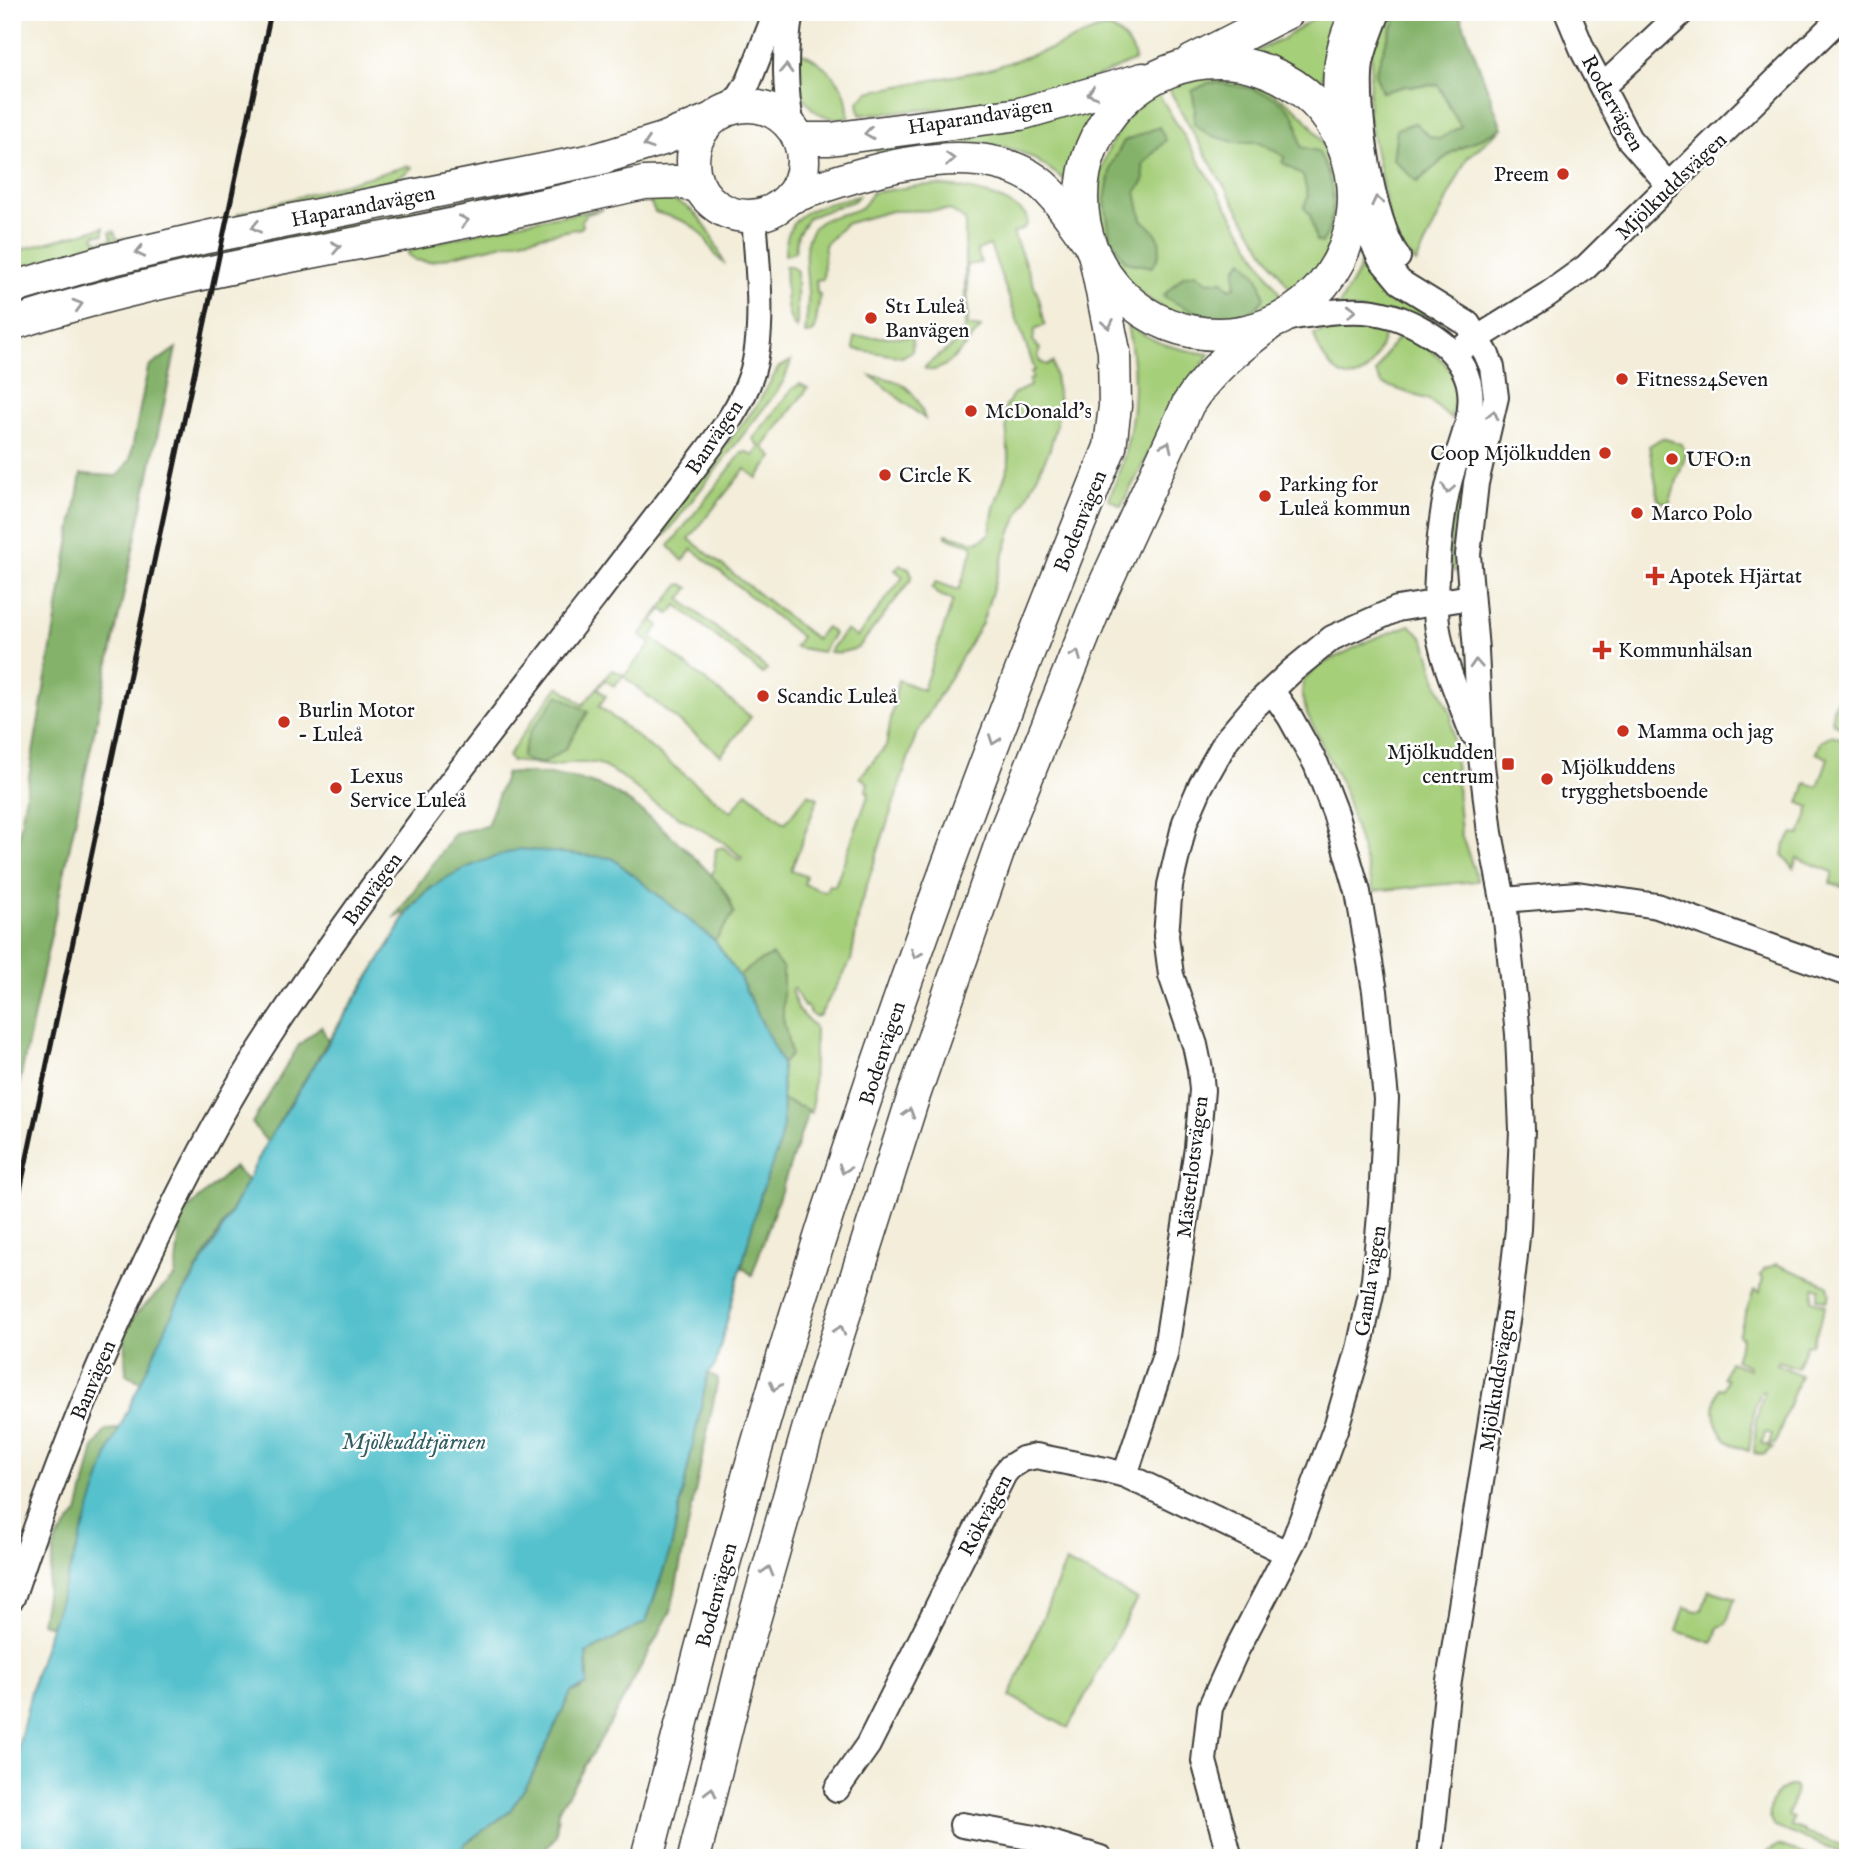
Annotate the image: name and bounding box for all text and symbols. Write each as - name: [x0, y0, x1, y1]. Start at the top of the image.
- street label: Rodervägen: [1574, 51, 1649, 157]
- one-way arrow: [778, 64, 793, 75]
- one-way arrow: [1087, 85, 1099, 99]
- street label: Haparandavägen: [906, 93, 1055, 142]
- one-way arrow: [863, 125, 875, 140]
- street label: Mjölkuddsvägen: [1611, 127, 1733, 247]
- one-way arrow: [643, 136, 655, 150]
- one-way arrow: [945, 152, 956, 167]
- place label: Preem: [1494, 162, 1549, 189]
- marker: Preem: [1555, 166, 1571, 182]
- street label: Haparandavägen: [289, 180, 438, 235]
- one-way arrow: [1371, 195, 1385, 207]
- one-way arrow: [458, 215, 470, 230]
- one-way arrow: [251, 219, 262, 234]
- one-way arrow: [329, 241, 341, 256]
- one-way arrow: [134, 244, 146, 259]
- place label: St1 Luleå Banvägen: [885, 294, 969, 345]
- one-way arrow: [72, 299, 84, 313]
- one-way arrow: [1345, 303, 1356, 318]
- marker: St1 Luleå Banvägen: [863, 310, 879, 326]
- one-way arrow: [1100, 318, 1115, 330]
- place label: Fitness24Seven: [1636, 367, 1768, 394]
- marker: Fitness24Seven: [1614, 371, 1630, 387]
- street label: Banvägen: [680, 395, 750, 480]
- place label: McDonald's: [985, 399, 1092, 426]
- marker: McDonald's: [963, 403, 979, 419]
- one-way arrow: [1485, 409, 1499, 421]
- one-way arrow: [1159, 441, 1173, 453]
- place label: Coop Mjölkudden: [1430, 441, 1591, 468]
- marker: Coop Mjölkudden: [1597, 445, 1613, 461]
- place label: UFO:n: [1686, 447, 1751, 474]
- marker: UFO:n: [1664, 451, 1680, 467]
- place label: Circle K: [899, 463, 972, 490]
- marker: Circle K: [877, 467, 893, 483]
- street label: Bodenvägen: [1049, 467, 1114, 576]
- place label: Parking for Luleå kommun: [1279, 472, 1411, 523]
- one-way arrow: [1442, 483, 1457, 495]
- marker: Parking for Luleå kommun: [1257, 488, 1273, 504]
- place label: Marco Polo: [1651, 501, 1752, 528]
- marker: Marco Polo: [1629, 505, 1645, 521]
- place label: Apotek Hjärtat: [1668, 564, 1802, 591]
- marker: Apotek Hjärtat: [1647, 568, 1663, 584]
- place label: Kommunhälsan: [1618, 638, 1752, 665]
- marker: Kommunhälsan: [1592, 640, 1612, 660]
- one-way arrow: [1068, 649, 1082, 661]
- one-way arrow: [1469, 658, 1484, 669]
- place label: Scandic Luleå: [777, 684, 898, 711]
- marker: Scandic Luleå: [755, 688, 771, 704]
- place label: Burlin Motor - Luleå: [298, 698, 415, 749]
- marker: Burlin Motor - Luleå: [276, 714, 292, 730]
- place label: Mamma och jag: [1637, 719, 1774, 746]
- marker: Mamma och jag: [1615, 723, 1631, 739]
- one-way arrow: [989, 734, 1003, 746]
- place label: Mjölkudden centrum: [1387, 740, 1494, 791]
- place label: Mjölkuddens trygghetsboende: [1561, 755, 1709, 806]
- marker: Mjölkudden centrum: [1500, 756, 1516, 772]
- place label: Lexus Service Luleå: [350, 764, 467, 815]
- marker: Mjölkuddens trygghetsboende: [1539, 771, 1555, 787]
- marker: Lexus Service Luleå: [328, 780, 344, 796]
- street label: Banvägen: [337, 848, 409, 932]
- one-way arrow: [910, 947, 924, 959]
- street label: Bodenvägen: [854, 998, 913, 1109]
- street label: Mästerlotsvägen: [1171, 1095, 1216, 1240]
- one-way arrow: [901, 1107, 915, 1120]
- one-way arrow: [837, 1163, 852, 1175]
- street label: Gamla vägen: [1349, 1224, 1394, 1339]
- street label: Mjölkuddsvägen: [1474, 1307, 1523, 1454]
- one-way arrow: [832, 1324, 847, 1336]
- street label: Banvägen: [65, 1336, 123, 1425]
- one-way arrow: [768, 1380, 783, 1392]
- water label: Mjölkuddtjärnen: [342, 1428, 486, 1457]
- street label: Rökvägen: [954, 1470, 1019, 1561]
- street label: Bodenvägen: [690, 1540, 744, 1651]
- one-way arrow: [759, 1566, 774, 1578]
- one-way arrow: [703, 1786, 717, 1798]

